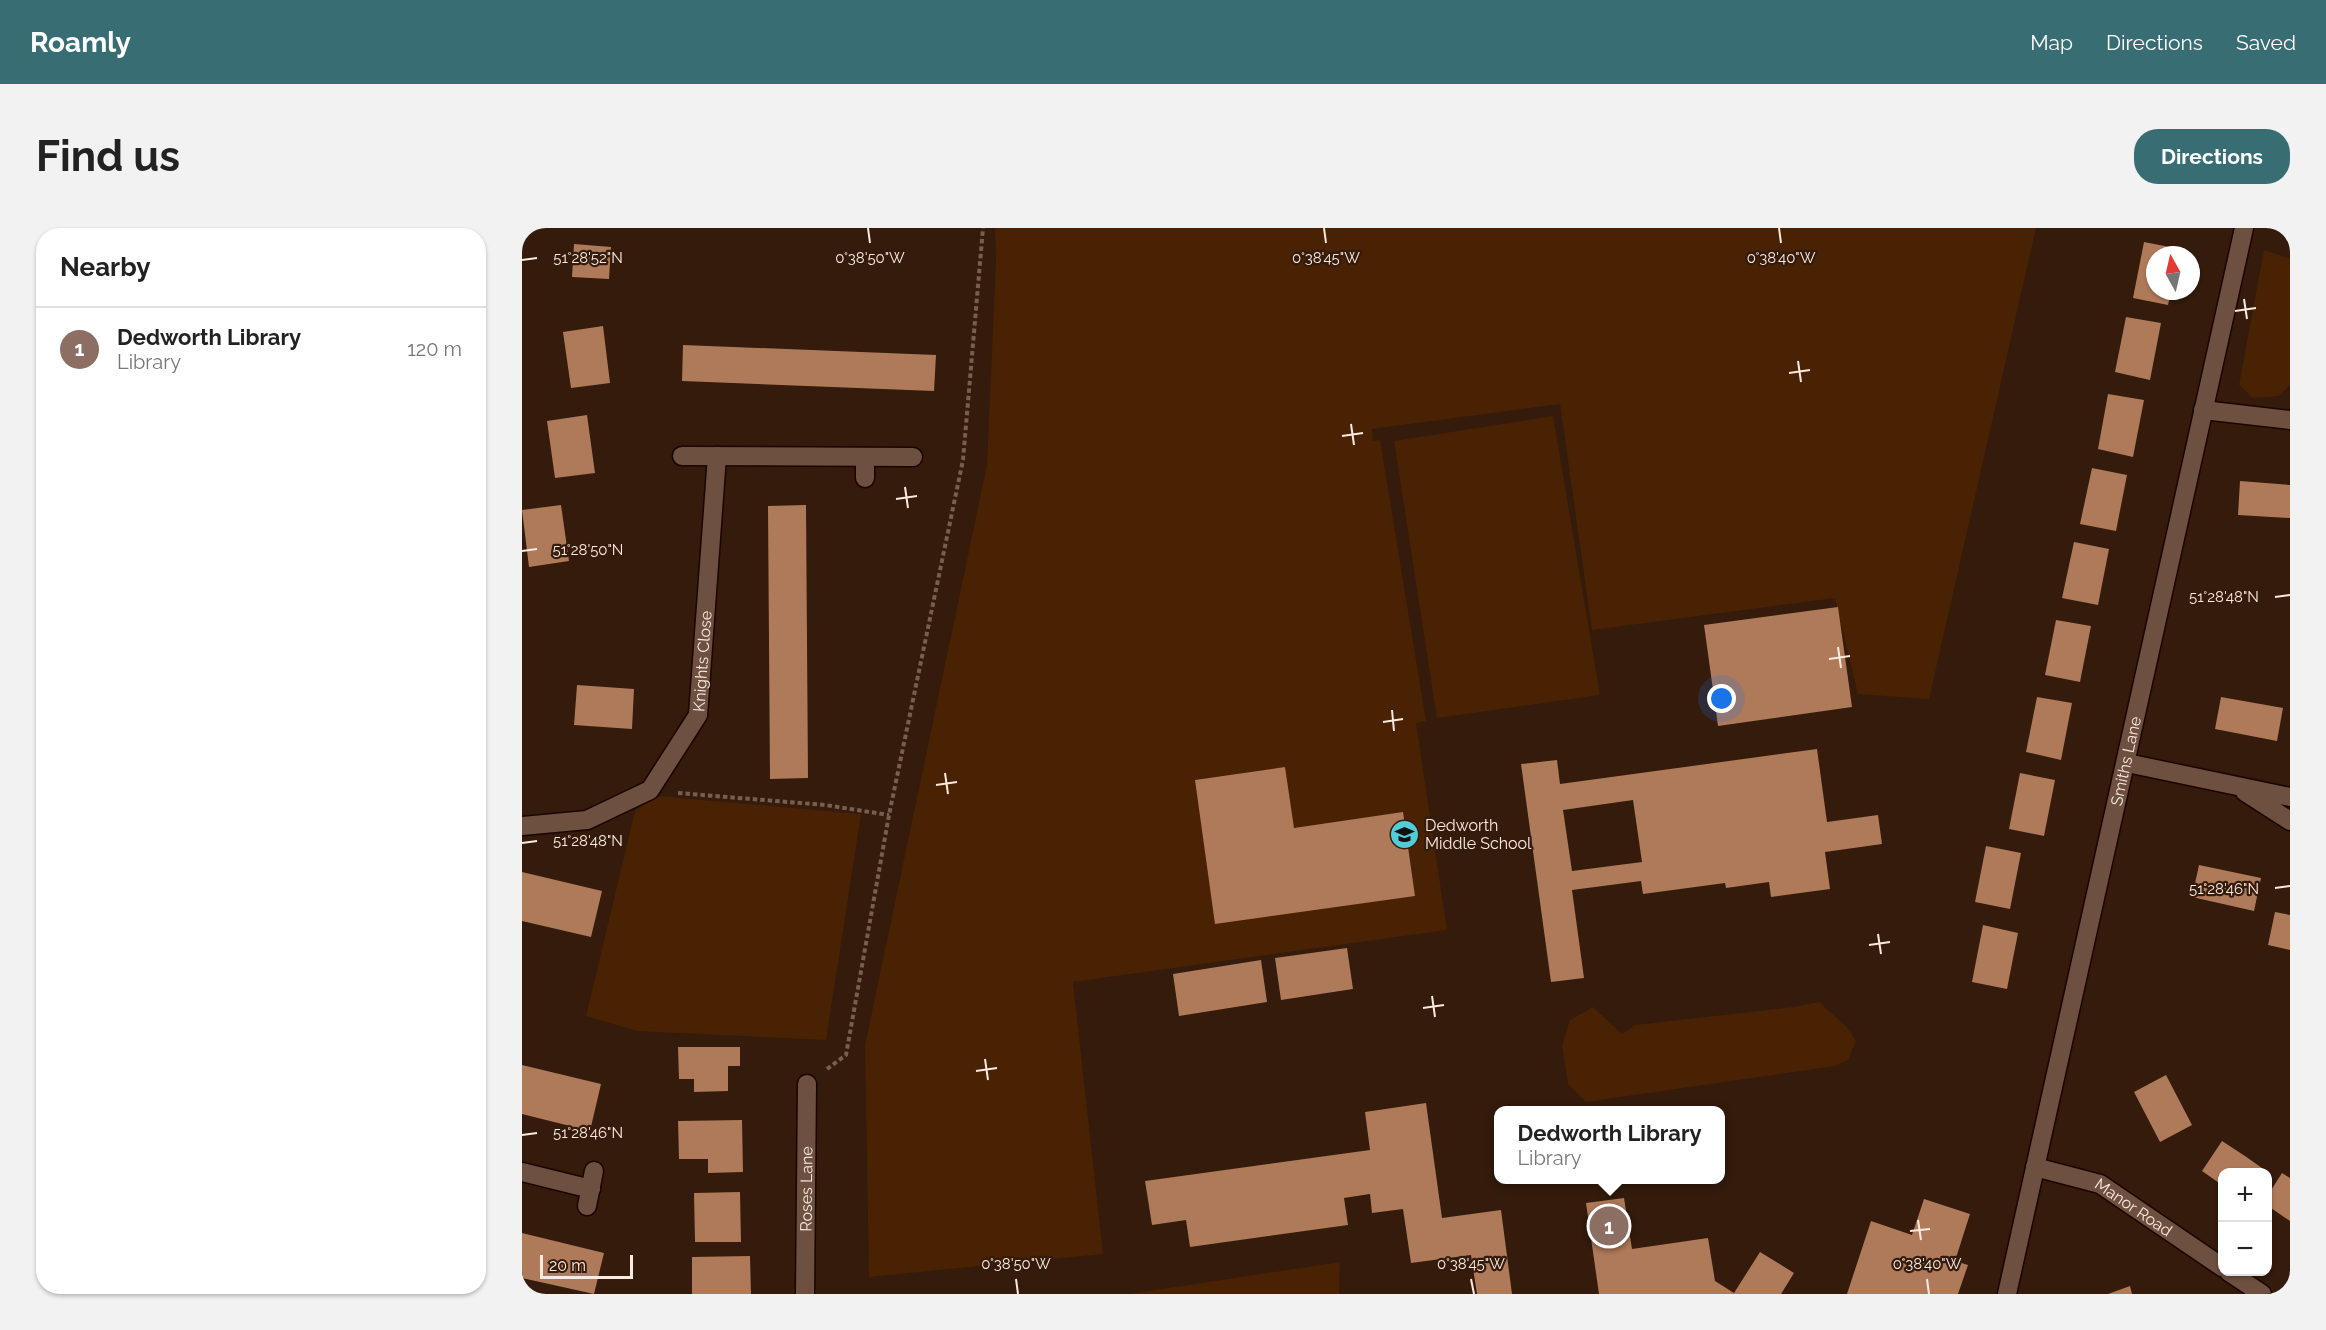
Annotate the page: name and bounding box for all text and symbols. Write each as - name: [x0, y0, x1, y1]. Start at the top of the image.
- text: Roamly: [30, 26, 131, 59]
- text: Map: [2030, 30, 2073, 55]
- text: Directions: [2106, 30, 2203, 55]
- text: Saved: [2236, 30, 2296, 55]
- button: Directions: [2134, 129, 2290, 184]
- text: Find us: [36, 132, 180, 181]
- north arrow: [2146, 246, 2200, 300]
- text: 51°28'52"N: [553, 249, 623, 267]
- text: 0°38'50"W: [835, 249, 905, 267]
- text: 0°38'45"W: [1292, 249, 1360, 267]
- text: 0°38'40"W: [1747, 249, 1816, 267]
- text: Nearby: [60, 252, 150, 282]
- text: Dedworth Library: [117, 324, 301, 350]
- text: 1: [75, 337, 84, 361]
- text: 120 m: [407, 337, 462, 361]
- text: Library: [117, 350, 181, 374]
- text: 51°28'50"N: [553, 541, 623, 559]
- text: 51°28'48"N: [2189, 588, 2259, 606]
- street label: Knights Close: [689, 610, 715, 713]
- your location: [1707, 684, 1736, 713]
- street label: Smiths Lane: [2106, 714, 2145, 808]
- place label: Dedworth Middle School: [1425, 816, 1532, 853]
- school or university icon: Dedworth Middle School: [1388, 818, 1420, 850]
- text: 51°28'48"N: [553, 832, 623, 850]
- text: 51°28'46"N: [2189, 880, 2259, 898]
- popup: [1494, 1106, 1725, 1184]
- text: Dedworth Library: [1517, 1120, 1702, 1146]
- text: 51°28'46"N: [553, 1124, 623, 1142]
- street label: Roses Lane: [796, 1146, 816, 1232]
- text: Library: [1517, 1146, 1582, 1170]
- map controls: [2218, 1168, 2272, 1276]
- button: +: [2218, 1168, 2272, 1222]
- street label: Manor Road: [2091, 1174, 2176, 1240]
- pin: 1: [1590, 1204, 1628, 1248]
- button: −: [2218, 1222, 2272, 1276]
- scale bar: [540, 1252, 633, 1280]
- text: 0°38'50"W: [981, 1255, 1051, 1273]
- text: 0°38'45"W: [1437, 1255, 1505, 1273]
- text: 0°38'40"W: [1893, 1255, 1962, 1273]
- text: 20 m: [549, 1256, 586, 1275]

